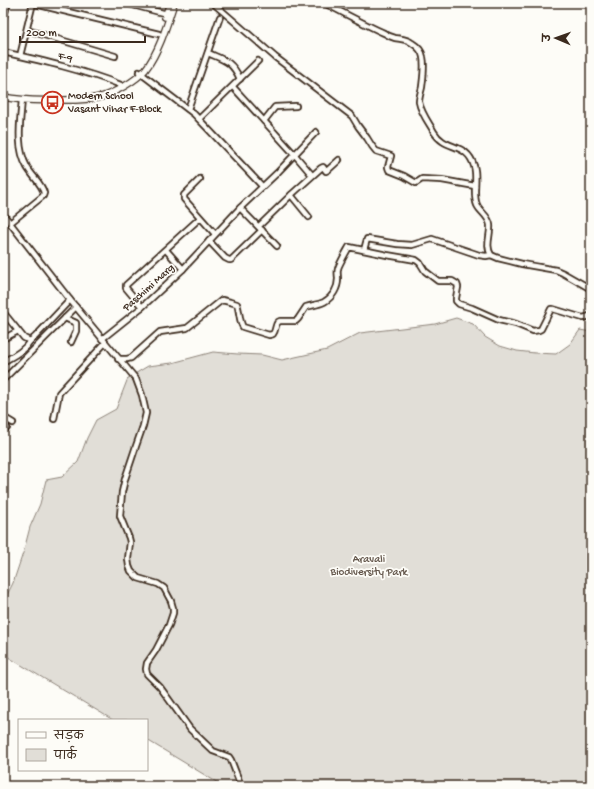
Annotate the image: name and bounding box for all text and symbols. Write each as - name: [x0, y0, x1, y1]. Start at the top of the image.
- scale bar: [20, 18, 145, 44]
- north arrow: [536, 18, 576, 58]
- text: 200 m: [26, 27, 57, 41]
- text: उ: [541, 32, 554, 43]
- street label: F-9: [55, 50, 74, 66]
- bus stop icon: Modern School Vasant Vihar F-Block: [39, 90, 65, 116]
- place label: Modern School Vasant Vihar F-Block: [67, 91, 162, 116]
- street label: Paschimi Marg: [120, 262, 177, 315]
- park label: Aravali Biodiversity Park: [330, 554, 409, 579]
- legend: [18, 719, 148, 771]
- text: सड़क: [53, 730, 85, 744]
- text: पार्क: [53, 745, 78, 764]

